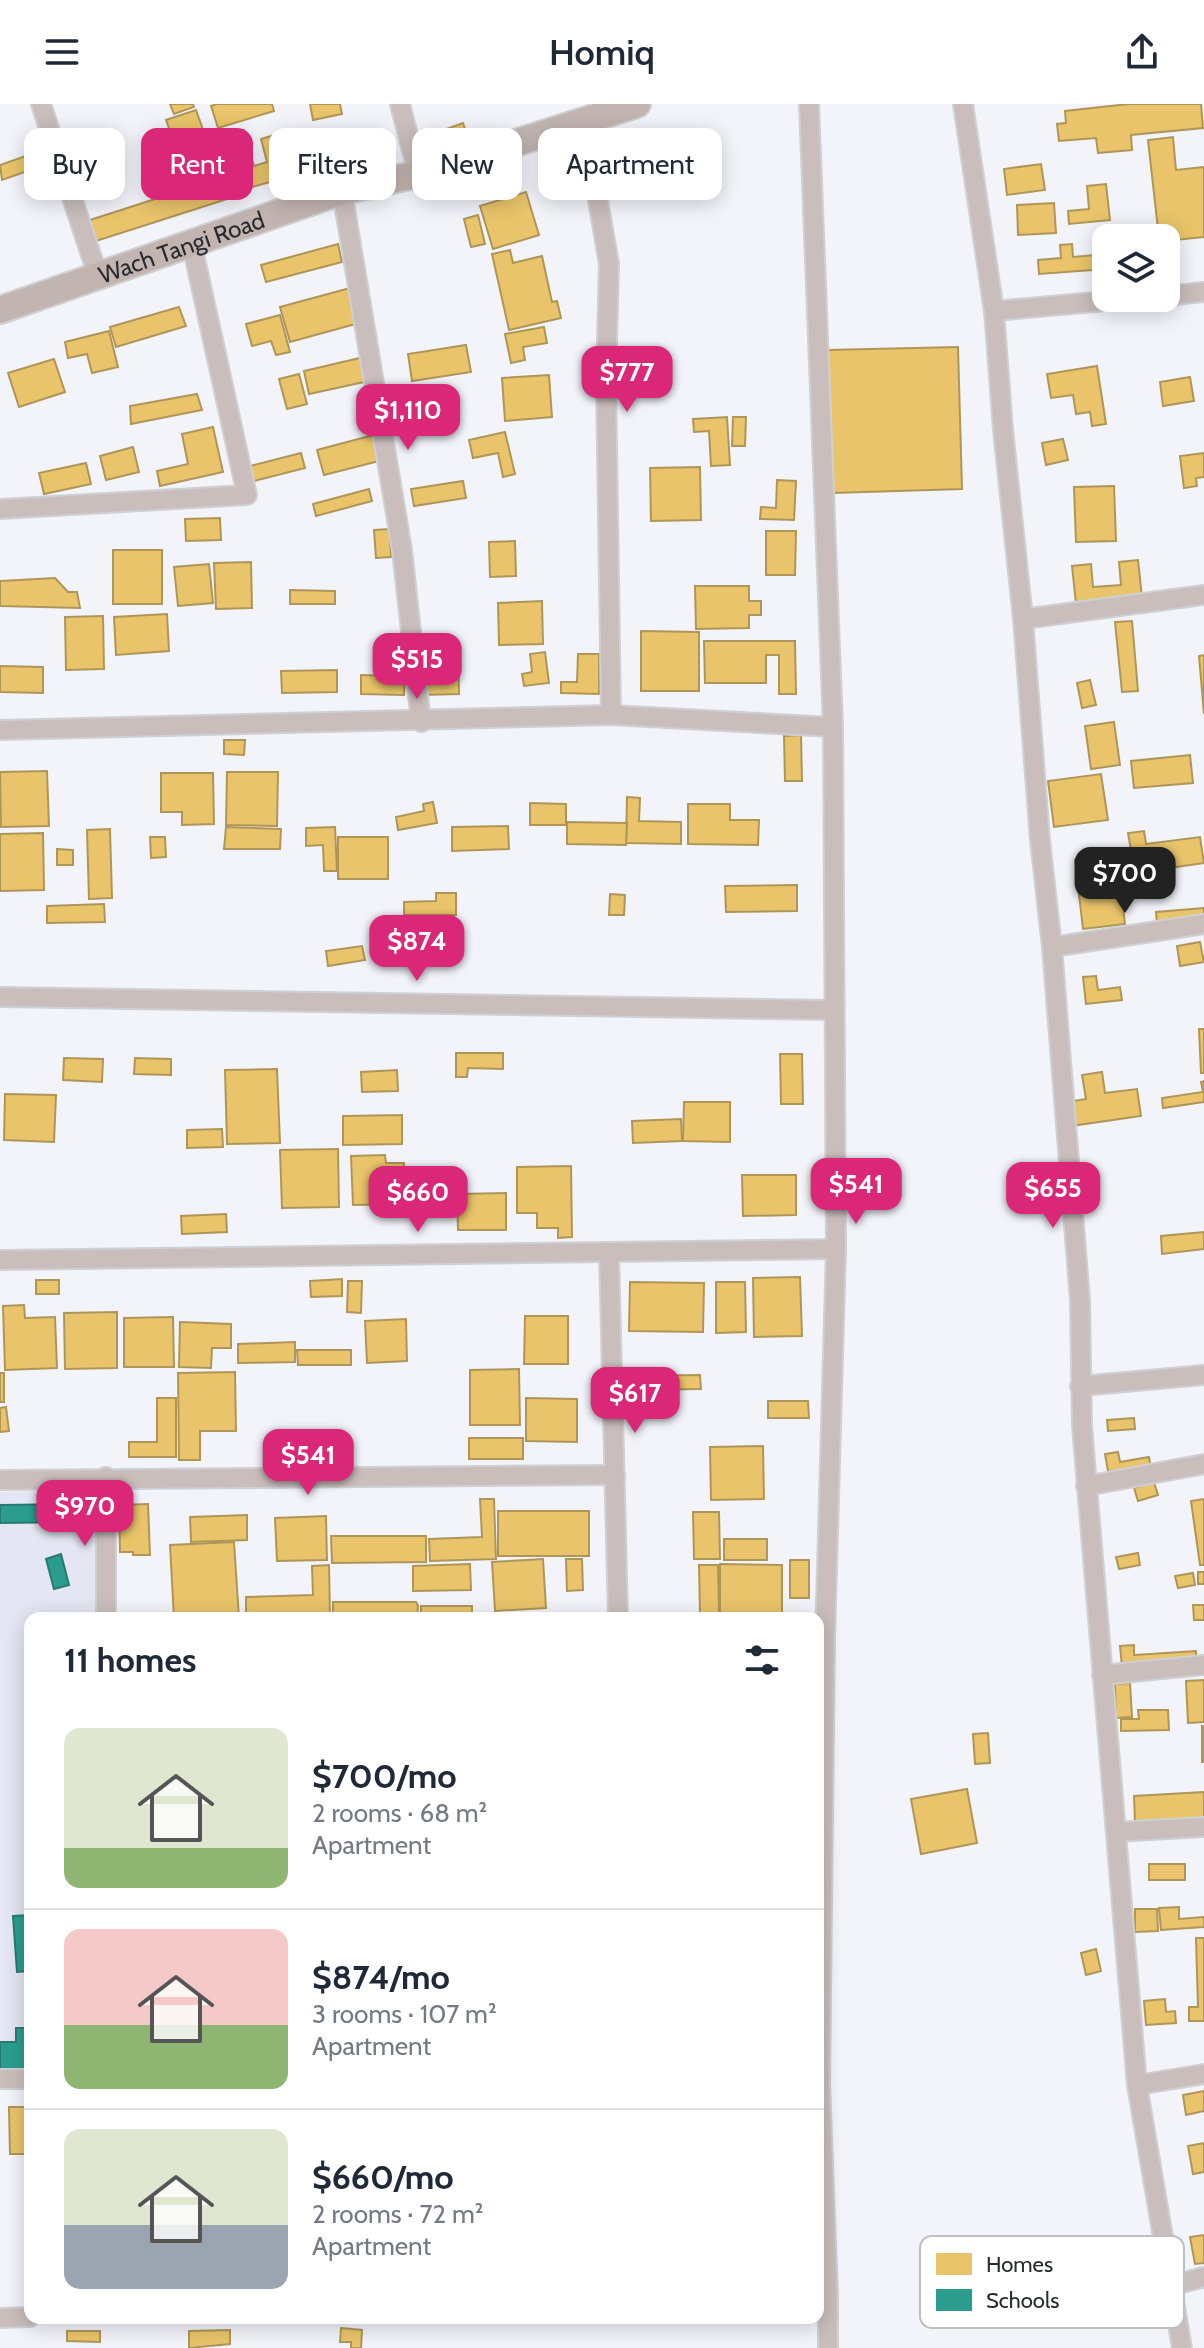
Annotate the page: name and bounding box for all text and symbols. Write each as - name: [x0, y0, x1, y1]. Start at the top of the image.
- icon: menu: [40, 30, 84, 74]
- text: Homiq: [549, 30, 655, 74]
- icon: share: [1120, 30, 1164, 74]
- chip: Buy: [24, 128, 125, 200]
- chip: Rent: [141, 128, 253, 200]
- chip: Filters: [269, 128, 396, 200]
- chip: New: [412, 128, 522, 200]
- chip: Apartment: [538, 128, 722, 200]
- street label: Wach Tangi Road: [94, 205, 268, 289]
- map controls: [1092, 224, 1180, 312]
- button: layers: [1092, 224, 1180, 312]
- pin: $777: [580, 346, 674, 414]
- text: $777: [600, 356, 654, 388]
- pin: $1,110: [343, 384, 473, 452]
- text: $1,110: [374, 394, 442, 426]
- pin: $515: [370, 633, 464, 701]
- text: $515: [391, 643, 443, 675]
- pin: $700: [1078, 847, 1172, 915]
- text: $700: [1093, 857, 1157, 889]
- pin: $874: [370, 915, 464, 983]
- text: $874: [387, 925, 447, 957]
- pin: $541: [809, 1158, 903, 1226]
- pin: $655: [1006, 1162, 1100, 1230]
- pin: $660: [371, 1166, 465, 1234]
- text: $541: [829, 1168, 883, 1200]
- text: $655: [1024, 1172, 1082, 1204]
- text: $660: [387, 1176, 449, 1208]
- pin: $617: [588, 1367, 682, 1435]
- text: $617: [609, 1377, 661, 1409]
- pin: $541: [261, 1429, 355, 1497]
- text: $541: [281, 1439, 335, 1471]
- pin: $970: [38, 1480, 132, 1548]
- text: $970: [54, 1490, 116, 1522]
- icon: filters: [740, 1638, 784, 1682]
- text: 11 homes: [64, 1639, 196, 1681]
- text: $700/mo: [312, 1755, 457, 1797]
- icon: home: [128, 1760, 224, 1856]
- text: 2 rooms · 68 m²: [312, 1797, 487, 1829]
- text: Apartment: [312, 1829, 431, 1861]
- text: $874/mo: [312, 1956, 450, 1998]
- icon: home: [128, 1961, 224, 2057]
- text: 3 rooms · 107 m²: [312, 1998, 497, 2030]
- text: Apartment: [312, 2030, 431, 2062]
- text: $660/mo: [312, 2156, 454, 2198]
- icon: home: [128, 2161, 224, 2257]
- text: 2 rooms · 72 m²: [312, 2198, 483, 2230]
- text: Apartment: [312, 2230, 431, 2262]
- legend: [920, 2236, 1184, 2328]
- text: Homes: [986, 2251, 1053, 2278]
- text: Schools: [986, 2287, 1059, 2314]

